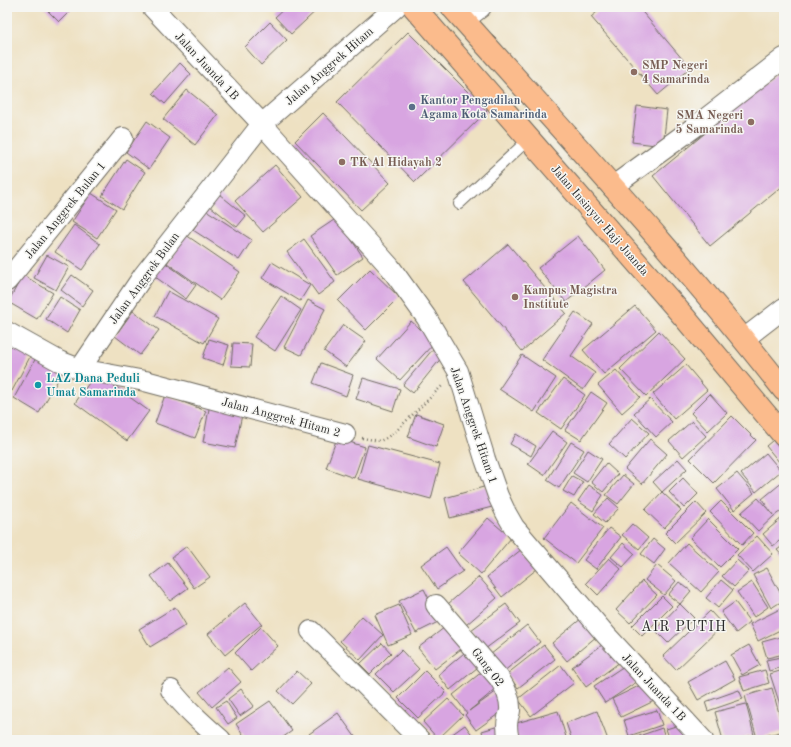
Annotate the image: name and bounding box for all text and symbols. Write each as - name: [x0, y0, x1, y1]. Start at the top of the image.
- street label: Jalan Anggrek Hitam: [283, 25, 376, 108]
- street label: Jalan Juanda 1B: [172, 31, 240, 103]
- place label: SMP Negeri 4 Samarinda: [642, 60, 710, 86]
- marker: SMP Negeri 4 Samarinda: [629, 67, 639, 77]
- place label: Kantor Pengadilan Agama Kota Samarinda: [420, 95, 547, 121]
- marker: Kantor Pengadilan Agama Kota Samarinda: [407, 102, 417, 112]
- place label: SMA Negeri 5 Samarinda: [675, 110, 743, 136]
- marker: SMA Negeri 5 Samarinda: [746, 117, 756, 127]
- marker: TK Al Hidayah 2: [337, 157, 347, 167]
- place label: TK Al Hidayah 2: [350, 157, 442, 169]
- street label: Jalan Anggrek Bulan 1: [23, 160, 108, 261]
- street label: Jalan Insinyur Haji Juanda: [548, 163, 650, 278]
- street label: Jalan Anggrek Bulan: [108, 230, 182, 327]
- place label: Kampus Magistra Institute: [523, 285, 617, 311]
- marker: Kampus Magistra Institute: [510, 292, 520, 302]
- street label: Jalan Anggrek Hitam 1: [447, 365, 499, 485]
- place label: LAZ Dana Peduli Umat Samarinda: [46, 373, 140, 399]
- marker: LAZ Dana Peduli Umat Samarinda: [33, 380, 43, 390]
- street label: Jalan Anggrek Hitam 2: [220, 396, 342, 440]
- district label: AIR PUTIH: [641, 620, 727, 634]
- street label: Gang 02: [469, 646, 506, 689]
- street label: Jalan Juanda 1B: [619, 652, 687, 724]

